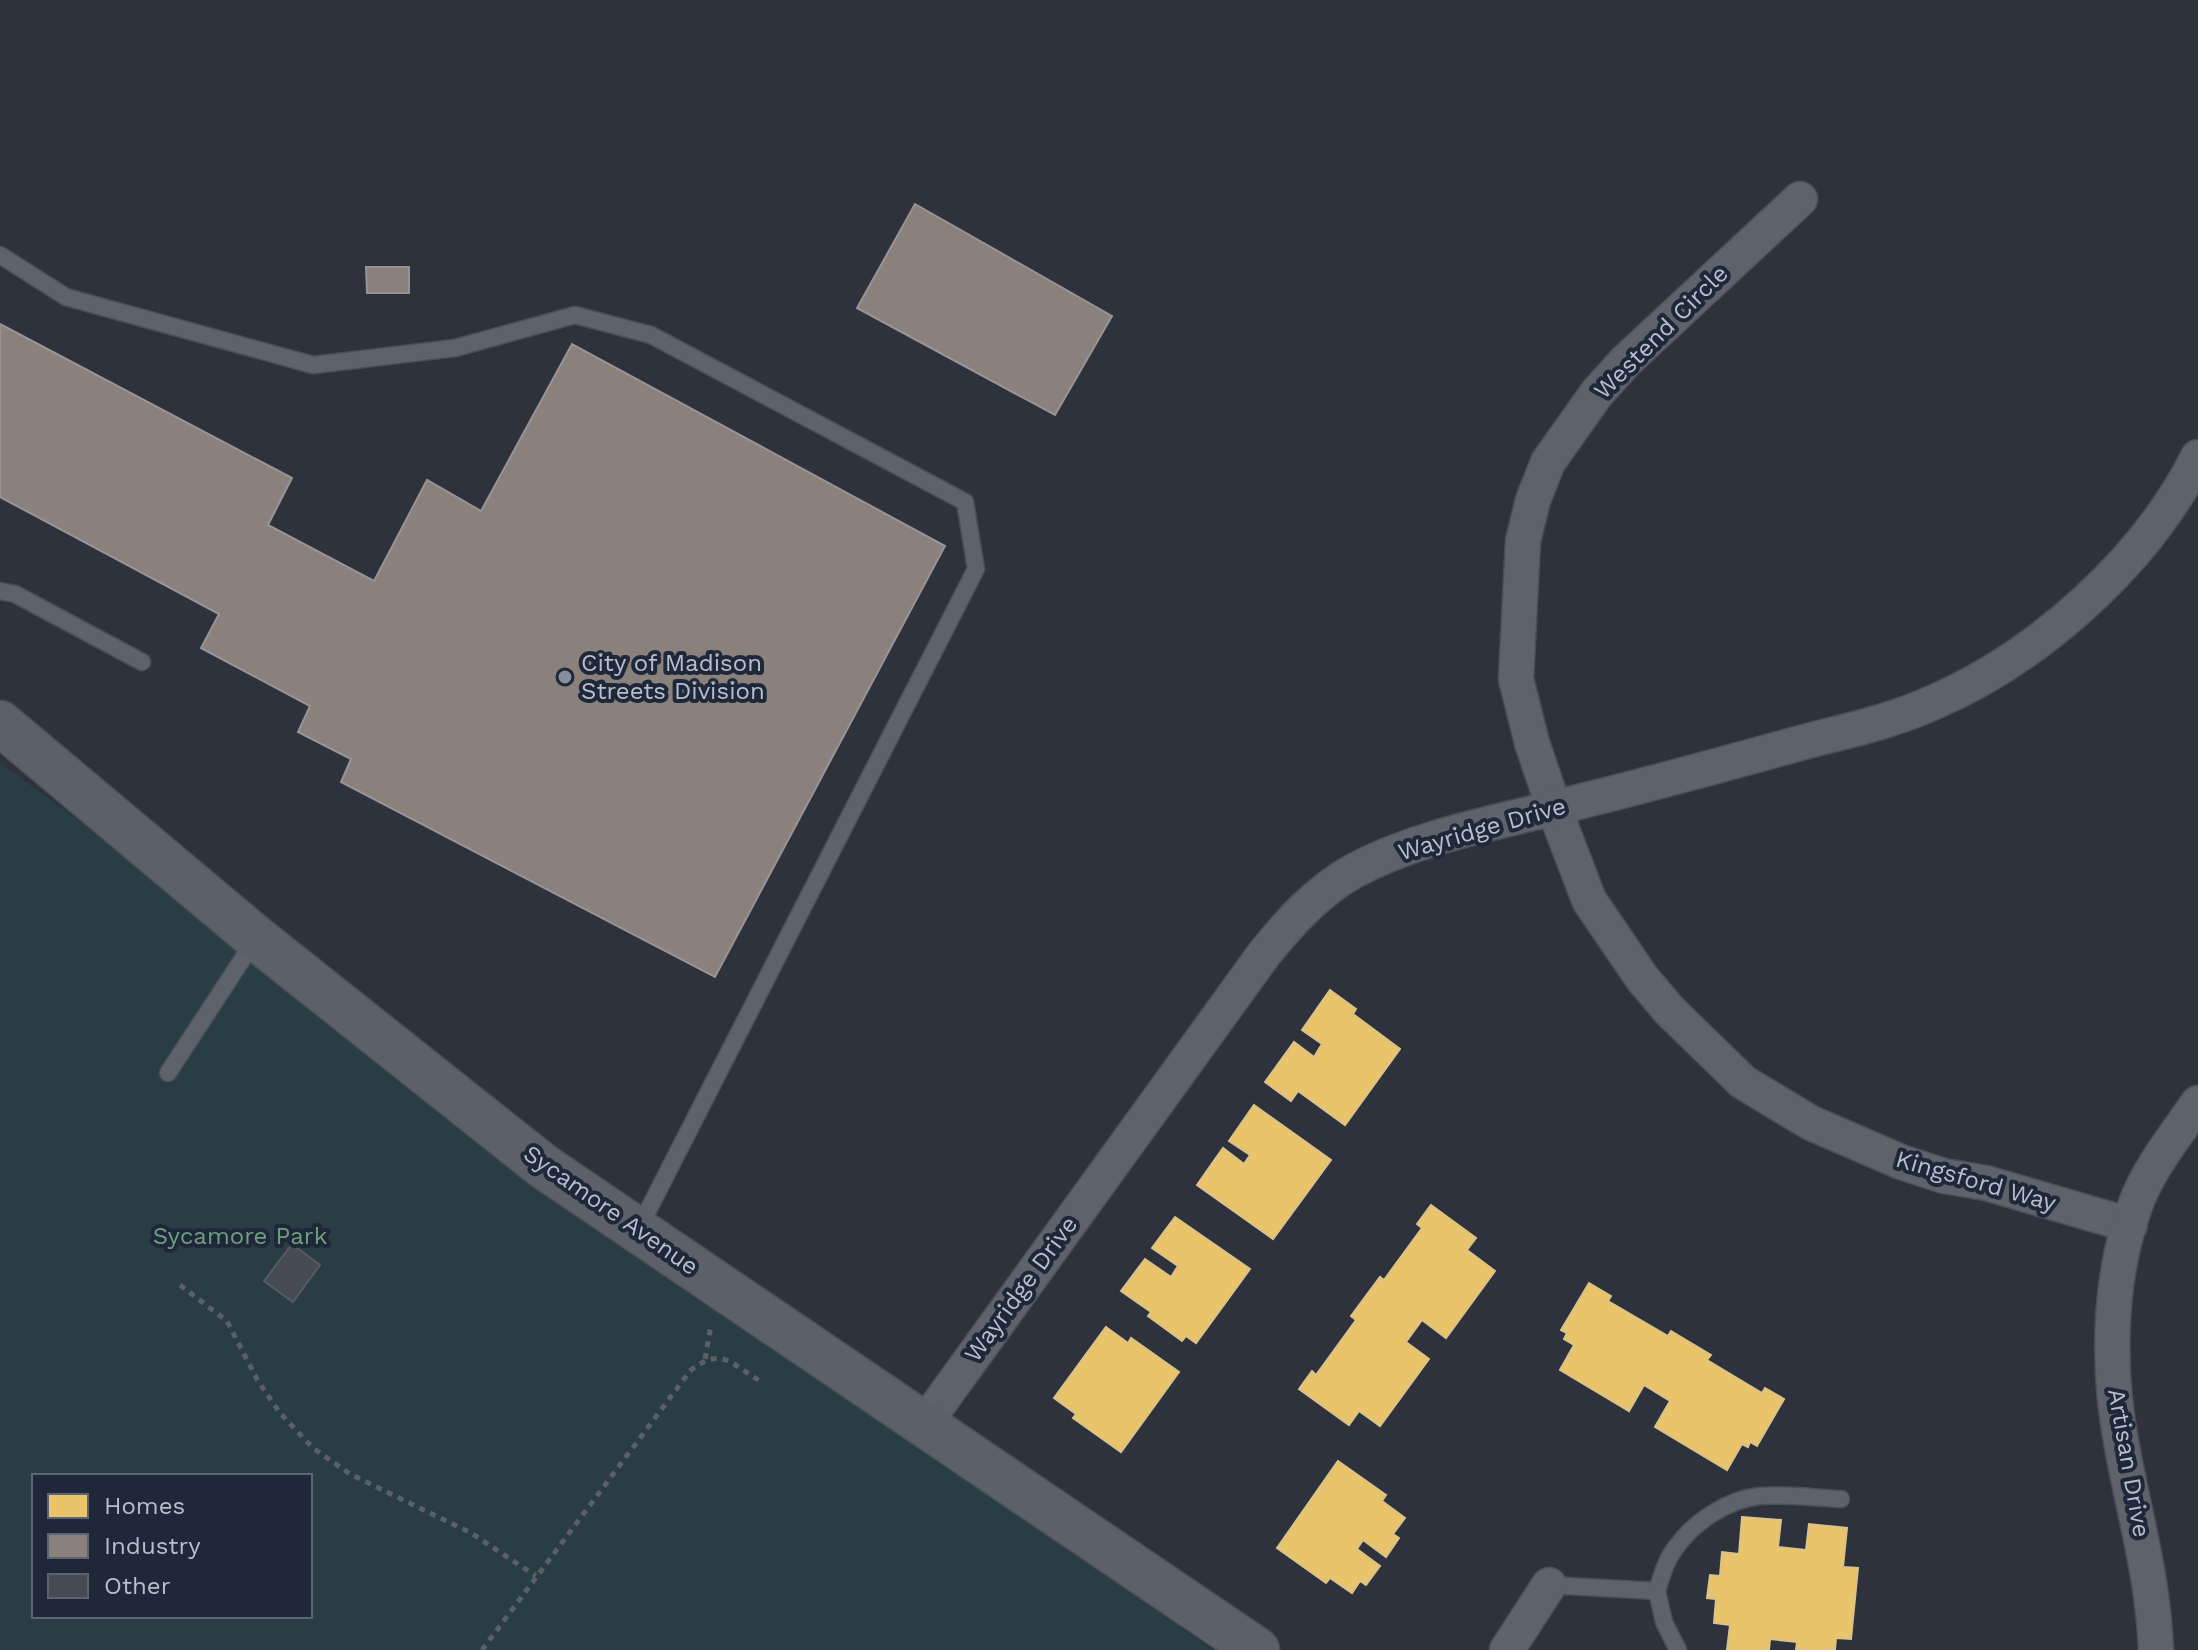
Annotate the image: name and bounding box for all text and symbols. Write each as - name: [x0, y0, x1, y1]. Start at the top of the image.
- street label: Westend Circle: [1588, 259, 1734, 405]
- place label: City of Madison Streets Division: [581, 649, 765, 705]
- marker: City of Madison Streets Division: [556, 668, 574, 686]
- street label: Wayridge Drive: [1395, 792, 1569, 866]
- street label: Sycamore Avenue: [518, 1139, 704, 1281]
- street label: Kingsford Way: [1893, 1145, 2060, 1217]
- street label: Wayridge Drive: [959, 1211, 1083, 1367]
- park label: Sycamore Park: [153, 1222, 328, 1250]
- street label: Artisan Drive: [2102, 1387, 2156, 1539]
- legend: [32, 1474, 312, 1618]
- text: Homes: [104, 1492, 185, 1520]
- text: Industry: [104, 1532, 201, 1560]
- text: Other: [104, 1572, 171, 1600]

